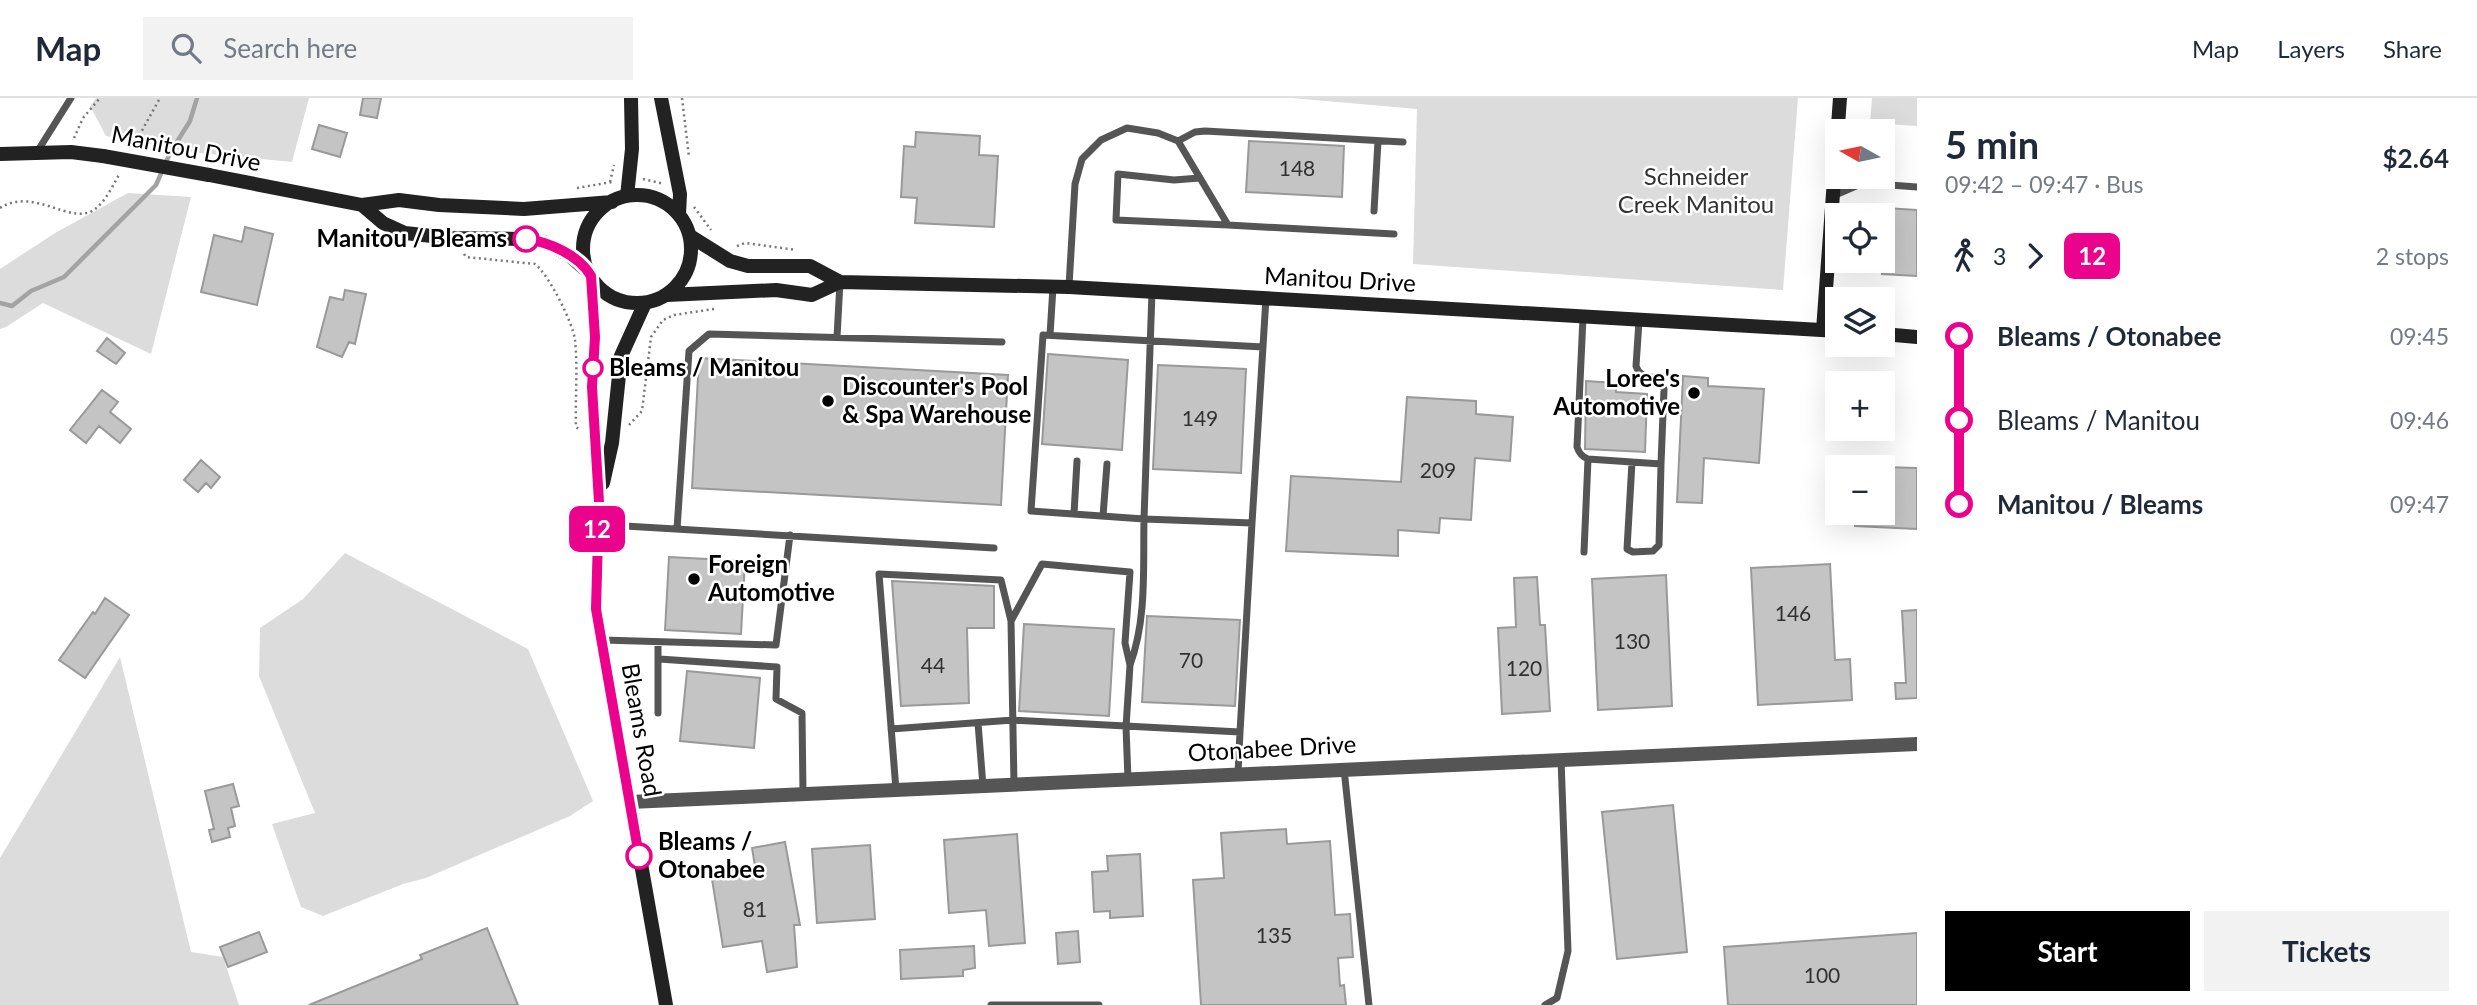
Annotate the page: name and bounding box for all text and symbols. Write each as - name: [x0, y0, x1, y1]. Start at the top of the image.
- search box: [143, 17, 633, 80]
- text: Map: [35, 28, 101, 68]
- icon: search: [167, 29, 205, 67]
- text: Search here: [223, 32, 357, 64]
- text: Map: [2192, 34, 2239, 63]
- text: Layers: [2277, 34, 2345, 63]
- text: Share: [2383, 34, 2442, 63]
- street label: Manitou Drive: [109, 119, 264, 176]
- north arrow: [1825, 119, 1895, 189]
- map controls: [1825, 119, 1895, 525]
- text: 5 min: [1945, 121, 2039, 167]
- text: $2.64: [2383, 142, 2449, 174]
- house number: 148: [1279, 155, 1315, 180]
- park label: Schneider Creek Manitou: [1618, 161, 1774, 218]
- text: 09:42 – 09:47 · Bus: [1945, 170, 2144, 198]
- button: locate: [1825, 203, 1895, 273]
- place label: Manitou / Bleams: [317, 223, 507, 252]
- marker: Manitou / Bleams: [513, 226, 539, 252]
- icon: walk: [1945, 237, 1983, 275]
- icon: forward: [2016, 237, 2054, 275]
- text: 12: [2078, 241, 2106, 270]
- text: 3: [1993, 242, 2006, 270]
- text: 2 stops: [2376, 242, 2449, 270]
- street label: Manitou Drive: [1263, 260, 1417, 297]
- button: layers: [1825, 287, 1895, 357]
- text: Bleams / Otonabee: [1997, 320, 2221, 352]
- text: 09:45: [2390, 322, 2449, 350]
- place label: Bleams / Manitou: [609, 352, 799, 381]
- marker: Bleams / Manitou: [583, 358, 603, 378]
- place label: Loree's Automotive: [1552, 363, 1680, 420]
- place label: Discounter's Pool & Spa Warehouse: [842, 371, 1031, 428]
- button: +: [1825, 371, 1895, 441]
- marker: Loree's Automotive: [1686, 385, 1702, 401]
- marker: Discounter's Pool & Spa Warehouse: [820, 393, 836, 409]
- text: Bleams / Manitou: [1997, 404, 2200, 436]
- house number: 149: [1182, 405, 1218, 430]
- text: 09:46: [2390, 406, 2449, 434]
- button: −: [1825, 455, 1895, 525]
- house number: 209: [1420, 457, 1456, 482]
- text: Manitou / Bleams: [1997, 488, 2203, 520]
- text: 09:47: [2390, 490, 2449, 518]
- line badge: 12: [566, 506, 628, 552]
- text: 12: [583, 514, 611, 543]
- place label: Foreign Automotive: [707, 549, 835, 606]
- marker: Foreign Automotive: [686, 571, 702, 587]
- house number: 146: [1775, 600, 1811, 625]
- house number: 130: [1614, 628, 1650, 653]
- house number: 70: [1179, 647, 1203, 672]
- house number: 44: [921, 652, 945, 677]
- house number: 120: [1506, 655, 1542, 680]
- street label: Bleams Road: [616, 661, 668, 799]
- street label: Otonabee Drive: [1187, 729, 1357, 766]
- place label: Bleams / Otonabee: [658, 826, 765, 883]
- marker: Bleams / Otonabee: [626, 843, 652, 869]
- house number: 81: [743, 896, 767, 921]
- button: Start: [1945, 911, 2190, 991]
- button: Tickets: [2204, 911, 2449, 991]
- house number: 135: [1256, 922, 1292, 947]
- house number: 100: [1804, 962, 1840, 987]

